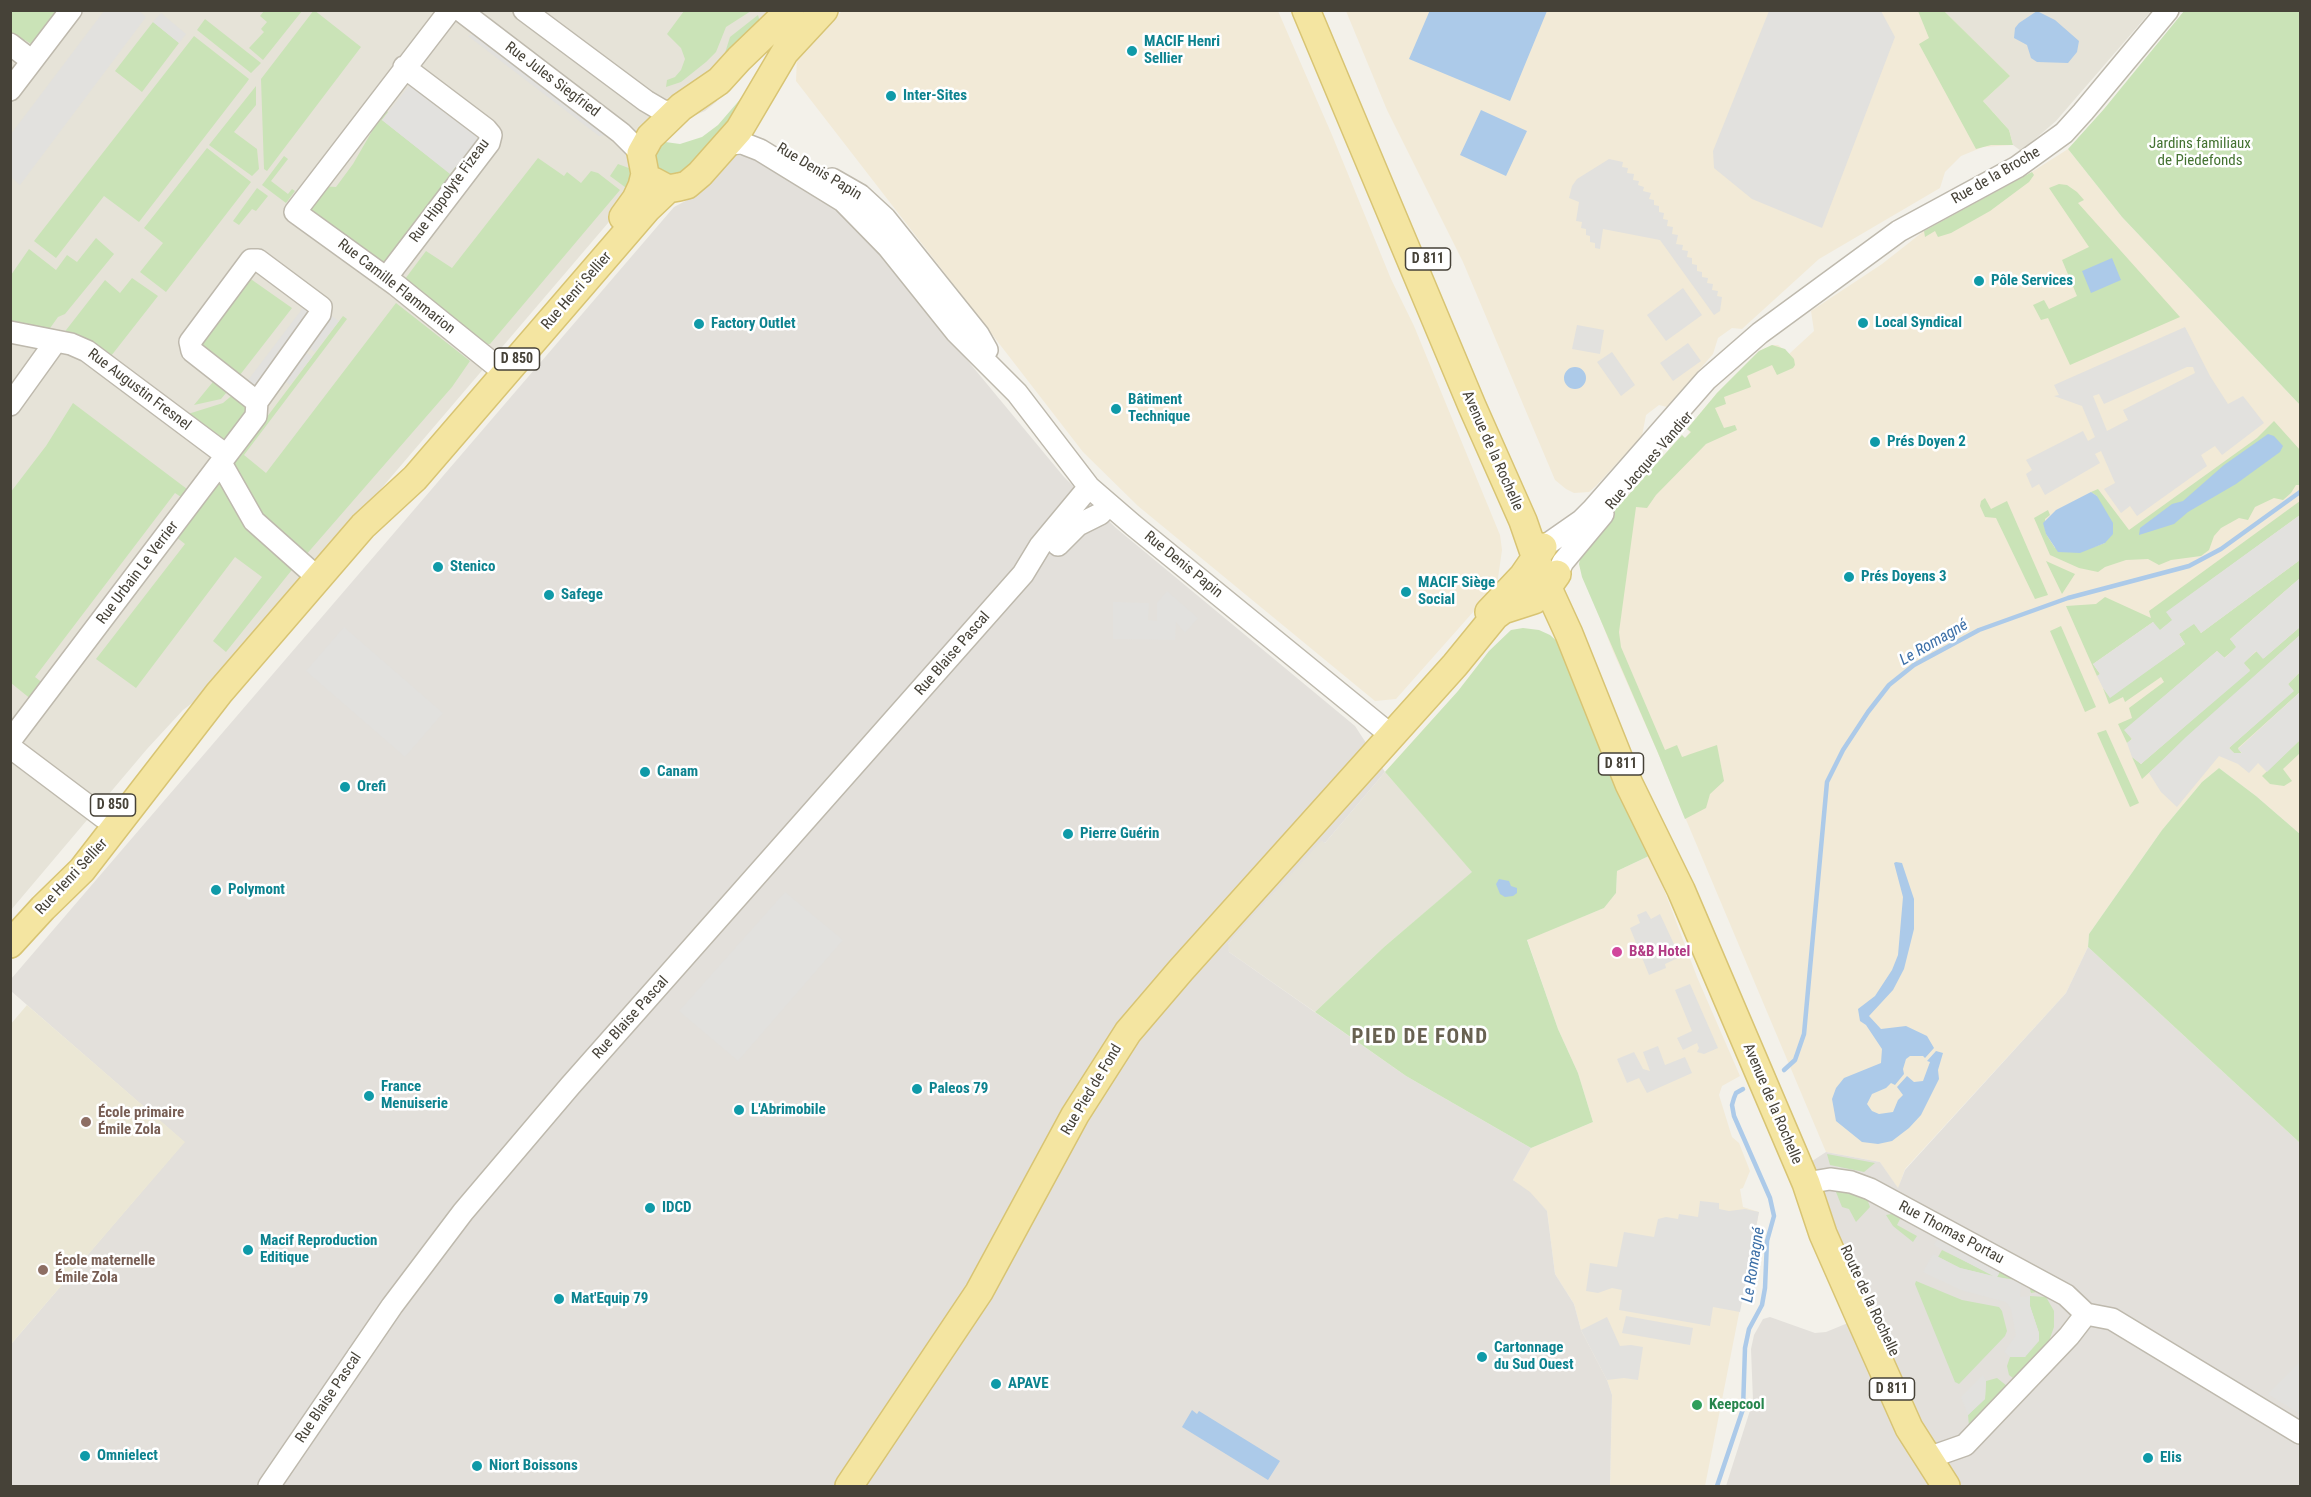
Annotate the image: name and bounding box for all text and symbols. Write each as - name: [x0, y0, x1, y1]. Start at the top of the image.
- place label: MACIF Henri Sellier: [1144, 33, 1220, 68]
- street label: Rue Jules Siegfried: [501, 39, 603, 121]
- marker: MACIF Henri Sellier: [1125, 44, 1139, 58]
- place label: Inter-Sites: [903, 87, 967, 105]
- marker: Inter-Sites: [884, 89, 898, 103]
- park label: Jardins familiaux de Piedefonds: [2149, 135, 2251, 170]
- street label: Rue Hippolyte Fizeau: [406, 136, 494, 246]
- street label: Rue Denis Papin: [773, 140, 865, 204]
- street label: Rue de la Broche: [1949, 143, 2043, 209]
- street label: Rue Camille Flammarion: [334, 236, 458, 338]
- street label: Rue Henri Sellier: [538, 248, 616, 334]
- road number: D 811: [1406, 248, 1450, 270]
- place label: Pôle Services: [1991, 272, 2073, 290]
- marker: Pôle Services: [1972, 274, 1986, 288]
- place label: Local Syndical: [1875, 314, 1962, 332]
- place label: Factory Outlet: [711, 315, 796, 333]
- marker: Local Syndical: [1856, 316, 1870, 330]
- marker: Factory Outlet: [692, 317, 706, 331]
- street label: Rue Augustin Fresnel: [84, 345, 194, 435]
- road number: D 850: [494, 348, 540, 370]
- street label: Avenue de la Rochelle: [1457, 388, 1527, 514]
- place label: Bâtiment Technique: [1128, 391, 1190, 426]
- marker: Bâtiment Technique: [1109, 402, 1123, 416]
- street label: Rue Jacques Vandier: [1602, 408, 1698, 514]
- place label: Prés Doyen 2: [1887, 433, 1966, 451]
- marker: Prés Doyen 2: [1868, 435, 1882, 449]
- street label: Rue Urbain Le Verrier: [93, 518, 183, 628]
- street label: Rue Denis Papin: [1140, 528, 1226, 602]
- place label: Stenico: [450, 558, 495, 576]
- marker: Stenico: [431, 560, 445, 574]
- place label: Prés Doyens 3: [1861, 568, 1947, 586]
- marker: Prés Doyens 3: [1842, 570, 1856, 584]
- place label: MACIF Siège Social: [1418, 574, 1495, 609]
- marker: MACIF Siège Social: [1399, 585, 1413, 599]
- place label: Safege: [561, 586, 603, 604]
- marker: Safege: [542, 588, 556, 602]
- street label: Rue Blaise Pascal: [912, 608, 994, 700]
- water label: Le Romagné: [1896, 616, 1972, 670]
- road number: D 811: [1598, 753, 1644, 775]
- place label: Canam: [657, 763, 698, 781]
- marker: Canam: [638, 765, 652, 779]
- place label: Orefi: [357, 778, 386, 796]
- marker: Orefi: [338, 780, 352, 794]
- road number: D 850: [90, 794, 136, 816]
- place label: Pierre Guérin: [1080, 825, 1159, 843]
- marker: Pierre Guérin: [1061, 827, 1075, 841]
- street label: Rue Henri Sellier: [32, 835, 112, 919]
- place label: Polymont: [228, 881, 285, 899]
- marker: Polymont: [209, 883, 223, 897]
- place label: B&B Hotel: [1629, 943, 1690, 961]
- marker: B&B Hotel: [1610, 945, 1624, 959]
- street label: Rue Blaise Pascal: [589, 973, 673, 1063]
- district label: PIED DE FOND: [1351, 1025, 1489, 1051]
- street label: Rue Pied de Fond: [1058, 1041, 1126, 1139]
- street label: Avenue de la Rochelle: [1738, 1041, 1806, 1167]
- place label: France Menuiserie: [381, 1078, 448, 1113]
- place label: Paleos 79: [929, 1080, 988, 1098]
- marker: Paleos 79: [910, 1082, 924, 1096]
- marker: France Menuiserie: [362, 1089, 376, 1103]
- place label: L'Abrimobile: [751, 1101, 826, 1119]
- marker: L'Abrimobile: [732, 1103, 746, 1117]
- place label: École primaire Émile Zola: [98, 1104, 184, 1139]
- marker: École primaire Émile Zola: [79, 1115, 93, 1129]
- street label: Rue Thomas Portau: [1895, 1198, 2007, 1268]
- place label: IDCD: [662, 1199, 692, 1217]
- marker: IDCD: [643, 1201, 657, 1215]
- water label: Le Romagné: [1739, 1226, 1769, 1304]
- place label: Macif Reproduction Editique: [260, 1232, 377, 1267]
- marker: Macif Reproduction Editique: [241, 1243, 255, 1257]
- street label: Route de la Rochelle: [1835, 1243, 1903, 1359]
- place label: École maternelle Émile Zola: [55, 1252, 155, 1287]
- marker: École maternelle Émile Zola: [36, 1263, 50, 1277]
- place label: Mat'Equip 79: [571, 1290, 648, 1308]
- marker: Mat'Equip 79: [552, 1292, 566, 1306]
- place label: Cartonnage du Sud Ouest: [1494, 1339, 1574, 1374]
- street label: Rue Blaise Pascal: [292, 1349, 366, 1447]
- marker: Cartonnage du Sud Ouest: [1475, 1350, 1489, 1364]
- place label: APAVE: [1008, 1375, 1049, 1393]
- marker: APAVE: [989, 1377, 1003, 1391]
- road number: D 811: [1870, 1378, 1914, 1400]
- place label: Keepcool: [1709, 1396, 1764, 1414]
- marker: Keepcool: [1690, 1398, 1704, 1412]
- place label: Omnielect: [97, 1447, 158, 1465]
- marker: Omnielect: [78, 1449, 92, 1463]
- place label: Elis: [2160, 1449, 2182, 1467]
- marker: Elis: [2141, 1451, 2155, 1465]
- place label: Niort Boissons: [489, 1457, 578, 1475]
- marker: Niort Boissons: [470, 1459, 484, 1473]

